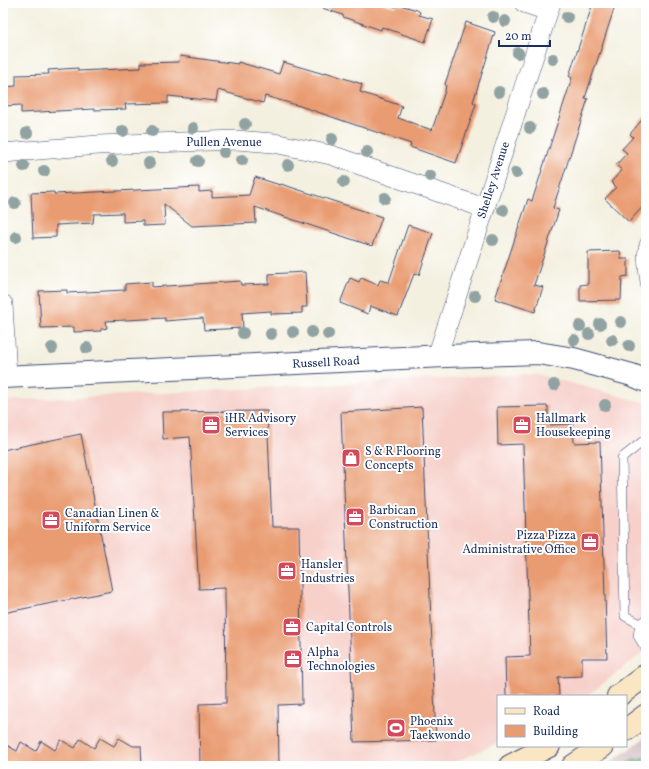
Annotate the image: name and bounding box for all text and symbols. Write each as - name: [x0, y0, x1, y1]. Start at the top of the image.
- scale bar: [499, 22, 550, 48]
- text: 20 m: [505, 29, 532, 45]
- street label: Pullen Avenue: [186, 135, 262, 151]
- street label: Shelley Avenue: [474, 140, 514, 221]
- street label: Russell Road: [292, 353, 360, 373]
- place label: iHR Advisory Services: [225, 411, 297, 441]
- place label: Hallmark Housekeeping: [536, 411, 611, 441]
- office icon: iHR Advisory Services: [200, 414, 222, 436]
- office icon: Hallmark Housekeeping: [511, 414, 533, 436]
- place label: S & R Flooring Concepts: [365, 444, 441, 474]
- shop icon: S & R Flooring Concepts: [340, 447, 362, 469]
- place label: Barbican Construction: [369, 503, 438, 533]
- place label: Canadian Linen & Uniform Service: [65, 506, 160, 536]
- office icon: Barbican Construction: [344, 506, 366, 528]
- office icon: Canadian Linen & Uniform Service: [40, 509, 62, 531]
- place label: Pizza Pizza Administrative Office: [462, 528, 576, 558]
- office icon: Pizza Pizza Administrative Office: [579, 531, 601, 553]
- place label: Hansler Industries: [301, 557, 355, 587]
- office icon: Hansler Industries: [276, 560, 298, 582]
- office icon: Capital Controls: [281, 616, 303, 638]
- place label: Capital Controls: [306, 620, 392, 636]
- place label: Alpha Technologies: [307, 645, 375, 675]
- office icon: Alpha Technologies: [282, 648, 304, 670]
- legend: [497, 695, 627, 747]
- text: Road: [533, 704, 560, 720]
- place label: Phoenix Taekwondo: [410, 714, 470, 744]
- sports icon: Phoenix Taekwondo: [385, 717, 407, 739]
- text: Building: [533, 724, 578, 740]

